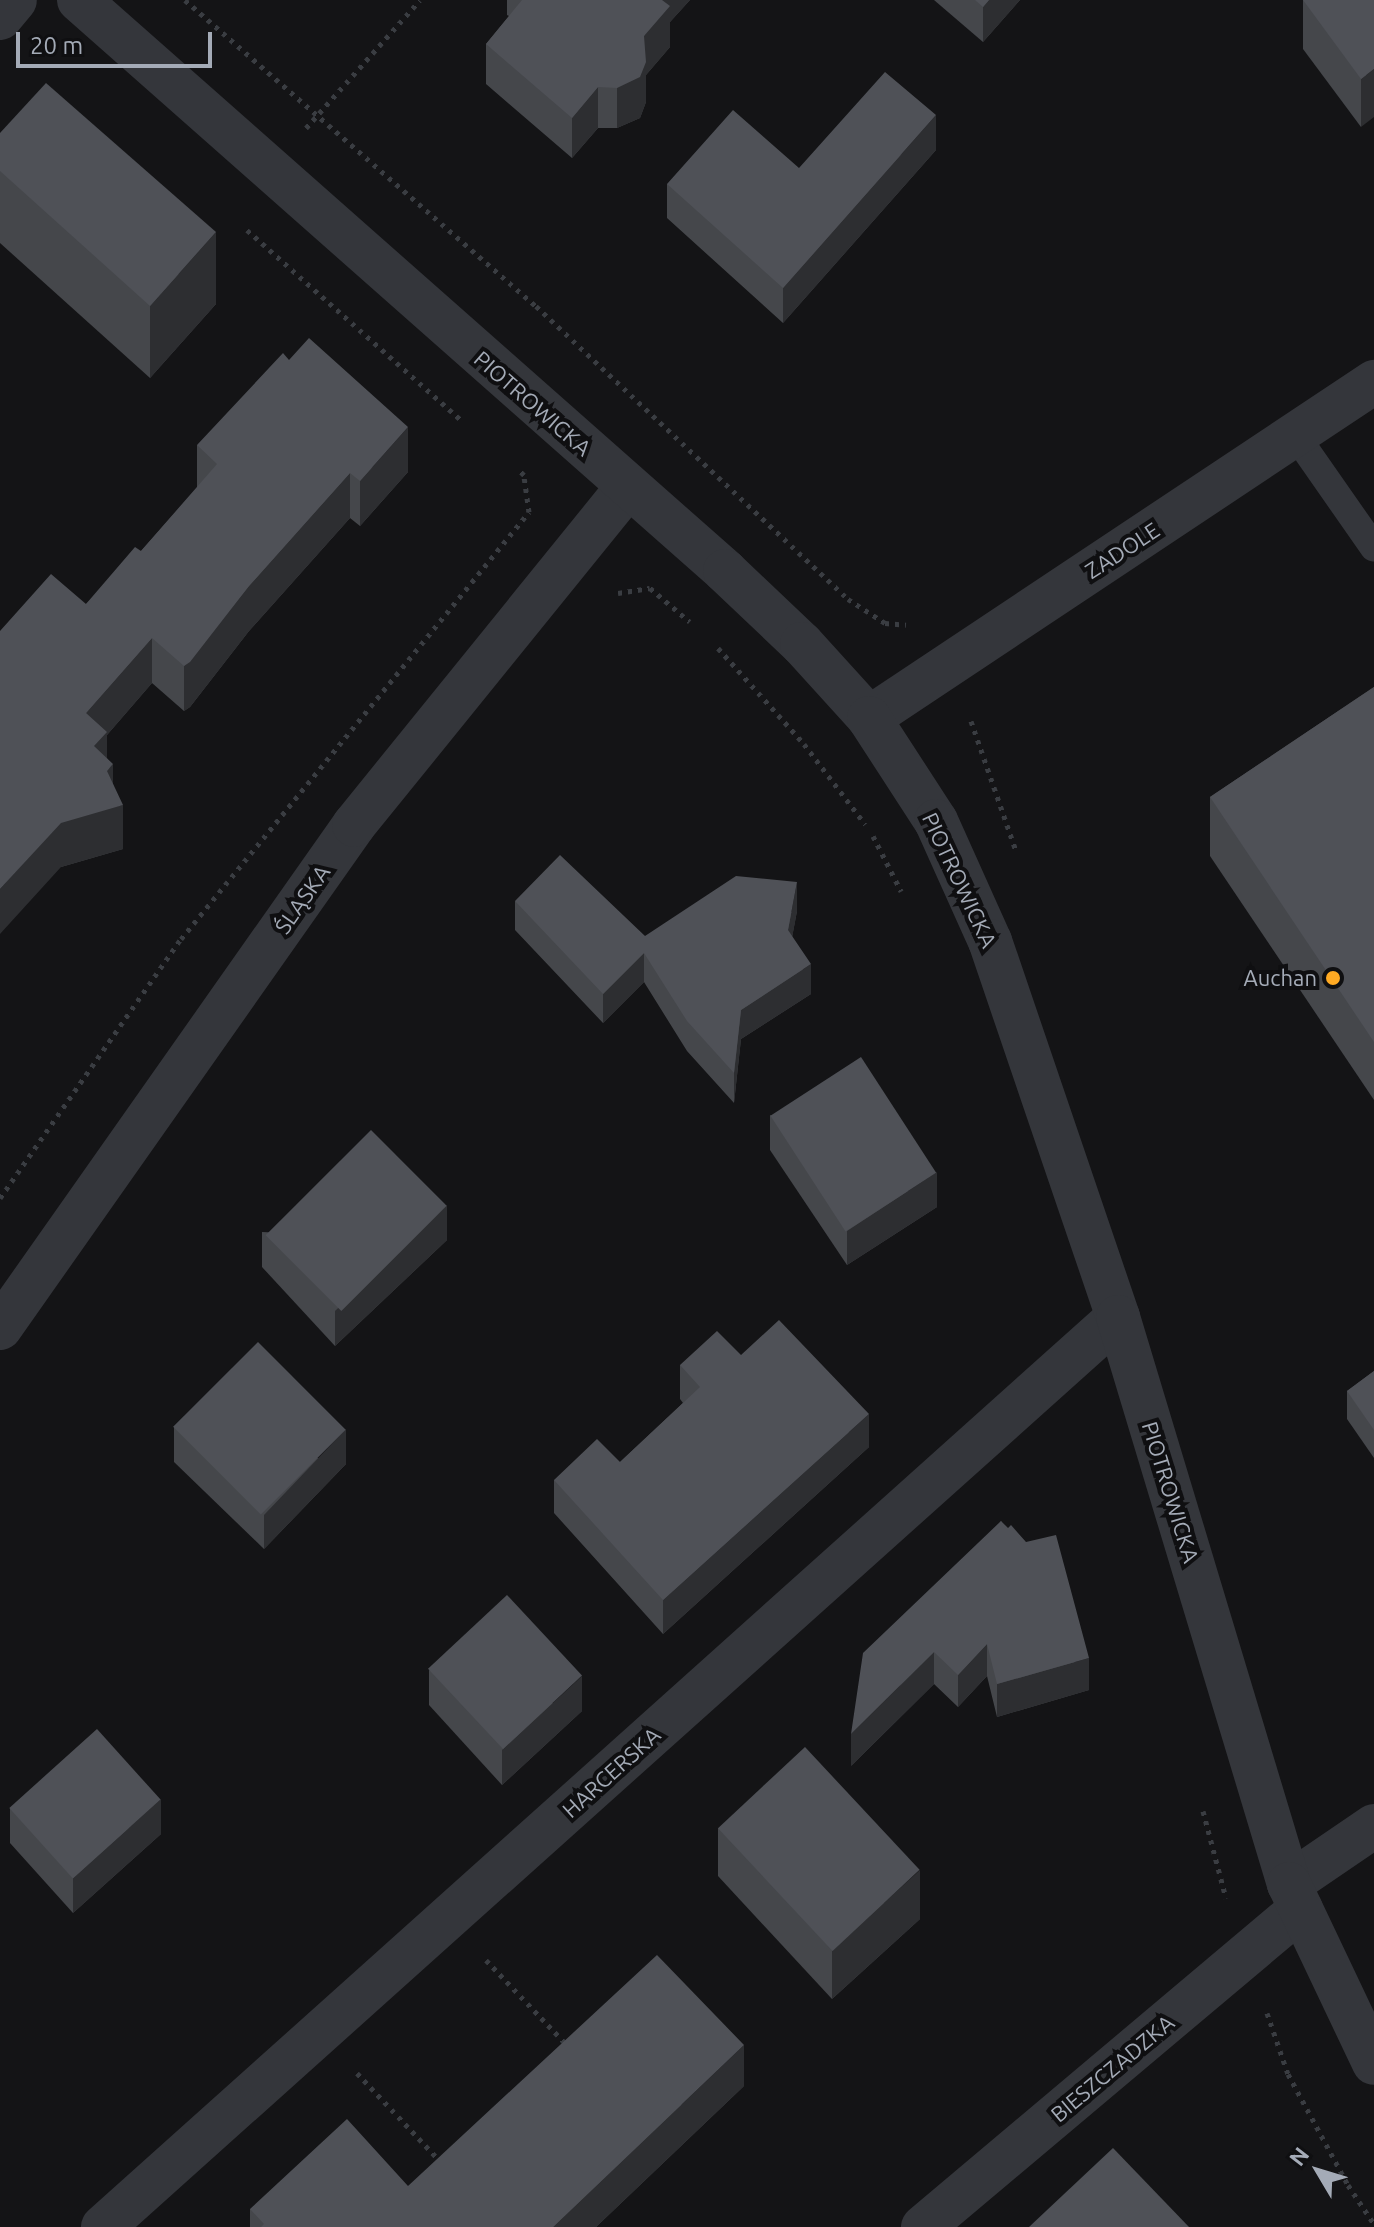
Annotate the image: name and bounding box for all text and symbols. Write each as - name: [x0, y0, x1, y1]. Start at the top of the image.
- scale bar: [20, 16, 216, 66]
- text: 20 m: [30, 32, 83, 59]
- street label: PIOTROWICKA: [469, 345, 597, 461]
- street label: ZADOLE: [1080, 516, 1164, 584]
- street label: PIOTROWICKA: [917, 808, 1003, 952]
- street label: ŚLĄSKA: [269, 860, 335, 938]
- place label: Auchan: [1243, 965, 1317, 991]
- marker: Auchan: [1324, 969, 1342, 987]
- street label: PIOTROWICKA: [1137, 1418, 1205, 1566]
- street label: HARCERSKA: [557, 1721, 665, 1823]
- street label: BIESZCZADZKA: [1045, 2009, 1179, 2127]
- north arrow: [1278, 2131, 1358, 2211]
- text: N: [1284, 2142, 1314, 2170]

